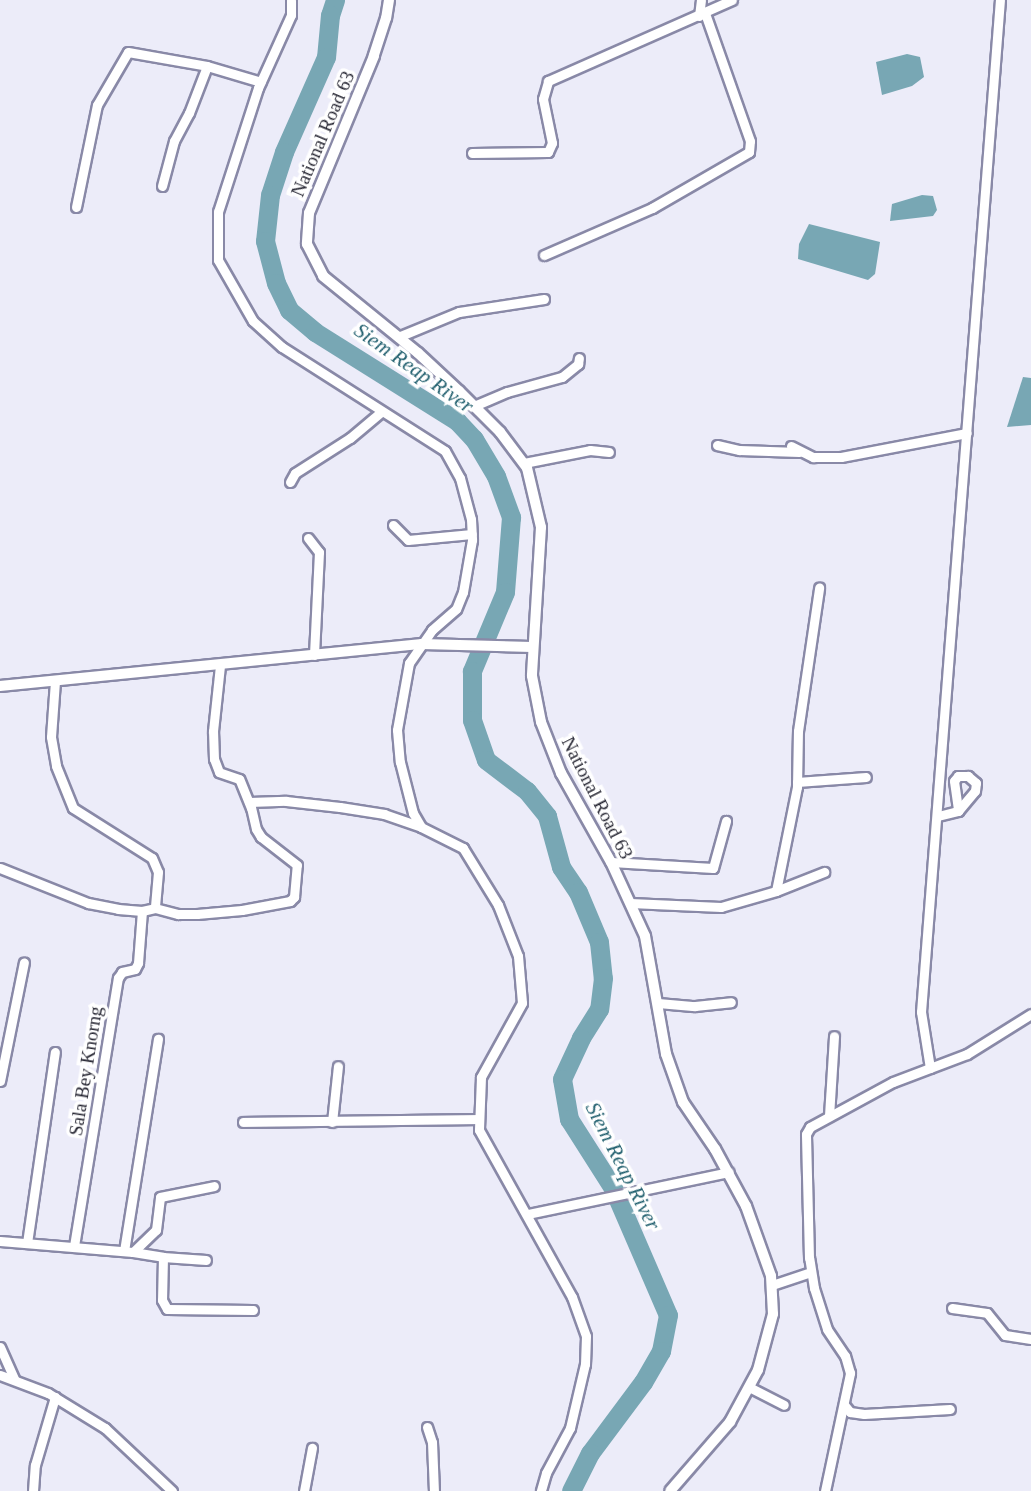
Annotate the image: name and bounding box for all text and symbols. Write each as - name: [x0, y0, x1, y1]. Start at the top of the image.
- street label: National Road 63: [286, 68, 360, 200]
- water label: Siem Reap River: [349, 318, 479, 418]
- street label: National Road 63: [556, 733, 638, 863]
- street label: Sala Bey Knorng: [65, 1005, 107, 1137]
- water label: Siem Reap River: [580, 1098, 666, 1234]

